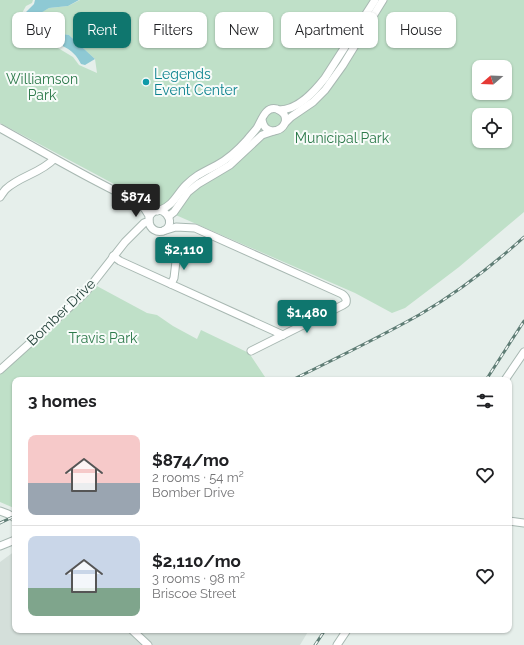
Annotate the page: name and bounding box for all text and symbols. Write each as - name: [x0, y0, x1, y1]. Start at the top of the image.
- chip: Buy: [12, 12, 65, 48]
- chip: Rent: [73, 12, 131, 48]
- chip: Filters: [139, 12, 207, 48]
- chip: New: [215, 12, 273, 48]
- chip: Apartment: [281, 12, 378, 48]
- chip: House: [386, 12, 456, 48]
- north arrow: [472, 60, 512, 100]
- map controls: [472, 60, 512, 148]
- place label: Legends Event Center: [154, 66, 238, 98]
- park label: Williamson Park: [6, 71, 78, 103]
- marker: Legends Event Center: [141, 77, 151, 87]
- button: locate: [472, 108, 512, 148]
- park label: Municipal Park: [295, 130, 390, 146]
- pin: $874: [112, 184, 160, 218]
- text: $874: [121, 189, 151, 204]
- pin: $2,110: [151, 237, 217, 271]
- text: $2,110: [164, 242, 204, 257]
- street label: Bomber Drive: [23, 275, 99, 349]
- pin: $1,480: [274, 300, 340, 334]
- text: $1,480: [287, 305, 327, 320]
- park label: Travis Park: [68, 330, 138, 346]
- icon: filters: [474, 390, 496, 412]
- text: 3 homes: [28, 391, 97, 411]
- text: $874/mo: [152, 450, 229, 470]
- icon: home: [60, 451, 108, 499]
- icon: heart: [474, 464, 496, 486]
- text: 2 rooms · 54 m²: [152, 470, 244, 485]
- text: Bomber Drive: [152, 485, 235, 500]
- text: $2,110/mo: [152, 551, 241, 571]
- icon: home: [60, 552, 108, 600]
- icon: heart: [474, 565, 496, 587]
- text: 3 rooms · 98 m²: [152, 571, 245, 586]
- text: Briscoe Street: [152, 586, 236, 601]

